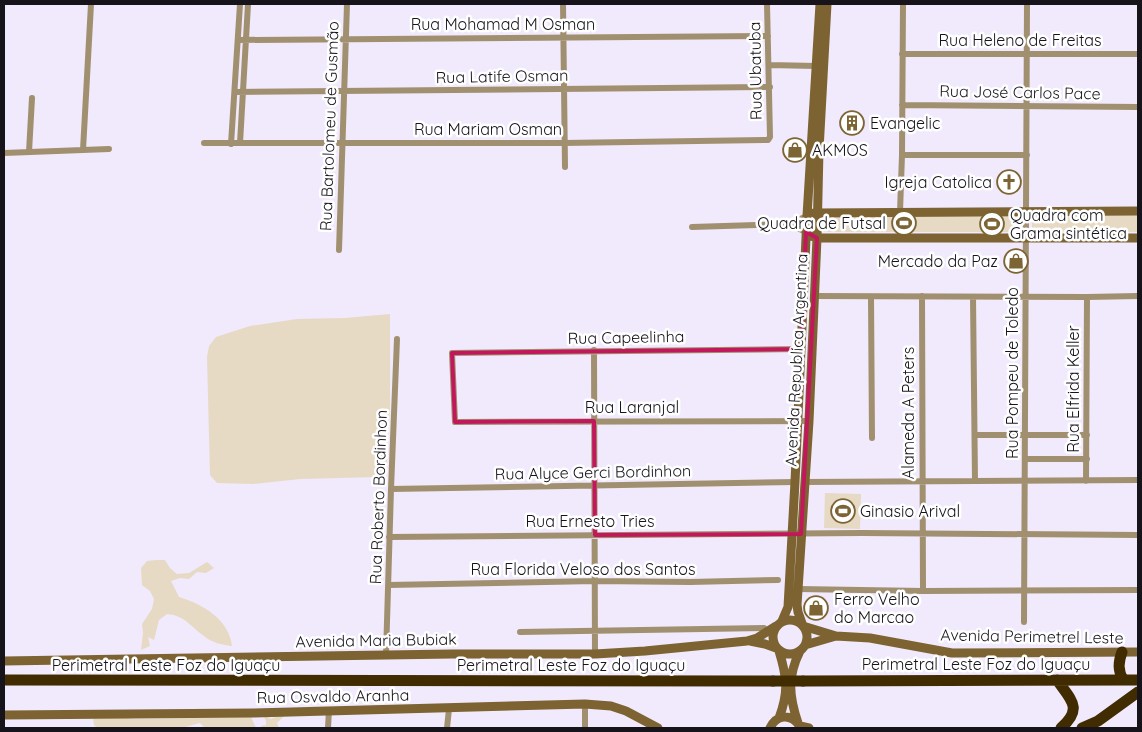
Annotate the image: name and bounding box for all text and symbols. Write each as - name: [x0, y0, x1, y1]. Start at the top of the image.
- street label: Rua Mohamad M Osman: [411, 14, 595, 34]
- street label: Rua Bartolomeu de Gusmão: [315, 21, 343, 231]
- street label: Rua Ubatuba: [744, 22, 766, 120]
- street label: Rua Heleno de Freitas: [938, 30, 1102, 50]
- street label: Rua Latife Osman: [436, 65, 568, 87]
- street label: Rua José Carlos Pace: [939, 81, 1101, 103]
- building icon: Evangelic: [839, 110, 865, 136]
- place label: Evangelic: [870, 113, 940, 133]
- street label: Rua Mariam Osman: [414, 119, 562, 139]
- shop icon: AKMOS: [782, 137, 808, 163]
- place label: AKMOS: [812, 140, 868, 160]
- church icon: Igreja Catolica: [996, 169, 1022, 195]
- place label: Igreja Catolica: [885, 172, 992, 192]
- place label: Quadra com Grama sintética: [1010, 205, 1127, 243]
- sports icon: Quadra de Futsal: [891, 210, 917, 236]
- sports icon: Quadra com Grama sintética: [979, 211, 1005, 237]
- place label: Quadra de Futsal: [757, 213, 886, 233]
- shop icon: Mercado da Paz: [1003, 248, 1029, 274]
- place label: Mercado da Paz: [878, 251, 998, 271]
- street label: Avenida Republica Argentina: [780, 253, 812, 467]
- street label: Rua Pompeu de Toledo: [1002, 287, 1022, 459]
- street label: Rua Elfrida Keller: [1063, 325, 1083, 453]
- street label: Rua Capeelinha: [567, 326, 685, 348]
- street label: Alameda A Peters: [898, 347, 918, 479]
- street label: Rua Laranjal: [585, 397, 679, 417]
- street label: Rua Roberto Bordinhon: [365, 409, 391, 585]
- street label: Rua Alyce Gerci Bordinhon: [495, 460, 691, 484]
- sports icon: Ginasio Arival: [830, 498, 856, 524]
- place label: Ginasio Arival: [860, 501, 960, 521]
- street label: Rua Ernesto Tries: [526, 511, 654, 531]
- street label: Rua Florida Veloso dos Santos: [470, 559, 696, 579]
- place label: Ferro Velho do Marcao: [834, 589, 920, 627]
- shop icon: Ferro Velho do Marcao: [803, 595, 829, 621]
- street label: Avenida Perimetrel Leste: [940, 624, 1124, 648]
- street label: Avenida Maria Bubiak: [295, 629, 457, 651]
- street label: Perimetral Leste Foz do Iguaçu: [862, 654, 1090, 674]
- street label: Perimetral Leste Foz do Iguaçu: [52, 655, 280, 675]
- street label: Perimetral Leste Foz do Iguaçu: [457, 655, 685, 675]
- street label: Rua Osvaldo Aranha: [256, 685, 410, 707]

